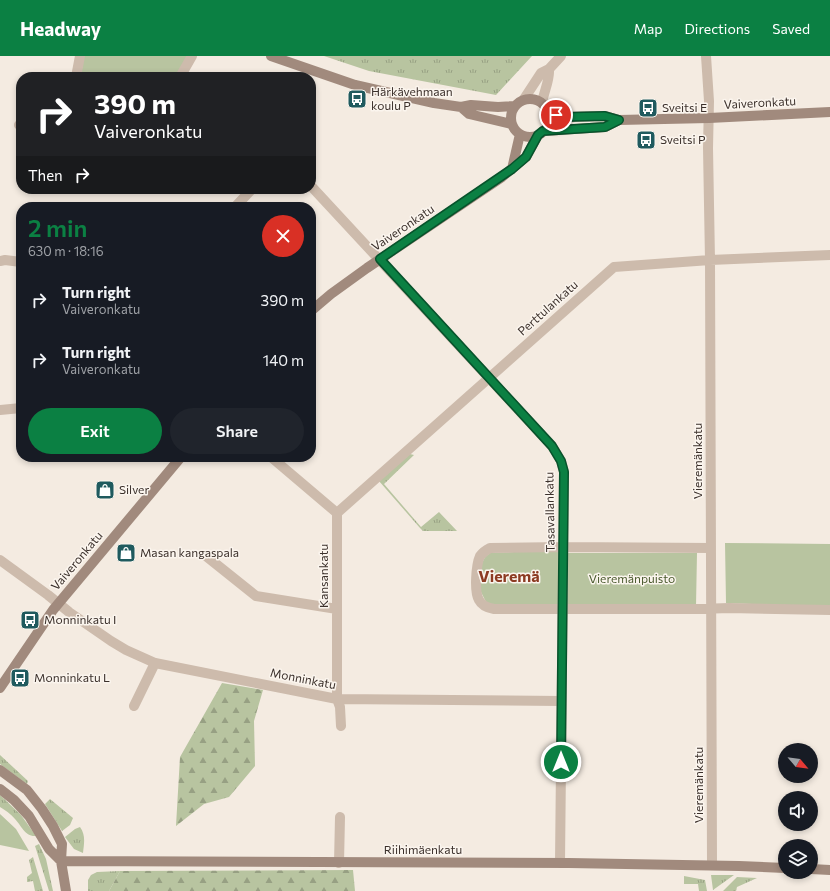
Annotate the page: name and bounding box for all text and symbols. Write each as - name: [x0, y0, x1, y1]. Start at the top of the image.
- text: Headway: [20, 17, 101, 40]
- text: Map: [634, 20, 663, 37]
- text: Directions: [685, 20, 750, 37]
- text: Saved: [772, 20, 810, 37]
- place label: Härkävehmaan koulu P: [371, 84, 453, 112]
- text: 390 m: [94, 86, 176, 120]
- icon: right: [28, 88, 80, 140]
- bus stop icon: Härkävehmaan koulu P: [346, 88, 368, 110]
- street label: Vaiveronkatu: [723, 93, 796, 111]
- bus stop icon: Sveitsi E: [637, 97, 659, 119]
- pin: [539, 98, 573, 132]
- place label: Sveitsi E: [662, 100, 707, 114]
- icon: arrive: [545, 104, 567, 126]
- text: Vaiveronkatu: [94, 120, 202, 142]
- bus stop icon: Sveitsi P: [635, 129, 657, 151]
- place label: Sveitsi P: [660, 132, 706, 146]
- icon: right: [71, 164, 93, 186]
- text: Then: [28, 166, 63, 184]
- street label: Vaiveronkatu: [369, 201, 436, 253]
- text: 2 min: [28, 213, 87, 242]
- button: close: [262, 215, 304, 257]
- text: 630 m · 18:16: [28, 243, 104, 259]
- street label: Perttulankatu: [515, 277, 580, 338]
- text: Turn right: [62, 283, 131, 301]
- icon: right: [28, 289, 50, 311]
- text: 390 m: [261, 291, 304, 309]
- text: Vaiveronkatu: [62, 301, 140, 317]
- text: Turn right: [62, 343, 131, 361]
- icon: right: [28, 349, 50, 371]
- text: 140 m: [263, 351, 304, 369]
- text: Vaiveronkatu: [62, 361, 140, 377]
- button: Exit: [28, 408, 162, 454]
- button: Share: [170, 408, 304, 454]
- street label: Vieremänkatu: [690, 423, 704, 499]
- street label: Tasavallankatu: [541, 472, 557, 552]
- shop icon: Silver: [94, 479, 116, 501]
- place label: Silver: [119, 482, 149, 496]
- street label: Vaiveronkatu: [48, 528, 105, 593]
- shop icon: Masan kangaspala: [115, 542, 137, 564]
- street label: Kansankatu: [316, 544, 330, 608]
- place label: Masan kangaspala: [140, 545, 239, 559]
- district label: Vieremä: [478, 566, 540, 585]
- park label: Vieremänpuisto: [589, 571, 675, 585]
- bus stop icon: Monninkatu I: [19, 609, 41, 631]
- place label: Monninkatu I: [44, 612, 116, 626]
- street label: Monninkatu: [269, 665, 337, 691]
- bus stop icon: Monninkatu L: [9, 667, 31, 689]
- place label: Monninkatu L: [34, 670, 110, 684]
- position arrow: [540, 741, 582, 783]
- north arrow: [778, 743, 818, 783]
- map controls: [778, 743, 818, 879]
- street label: Vieremänkatu: [691, 747, 705, 823]
- button: sound: [778, 791, 818, 831]
- button: layers: [778, 839, 818, 879]
- street label: Riihimäenkatu: [384, 842, 462, 856]

